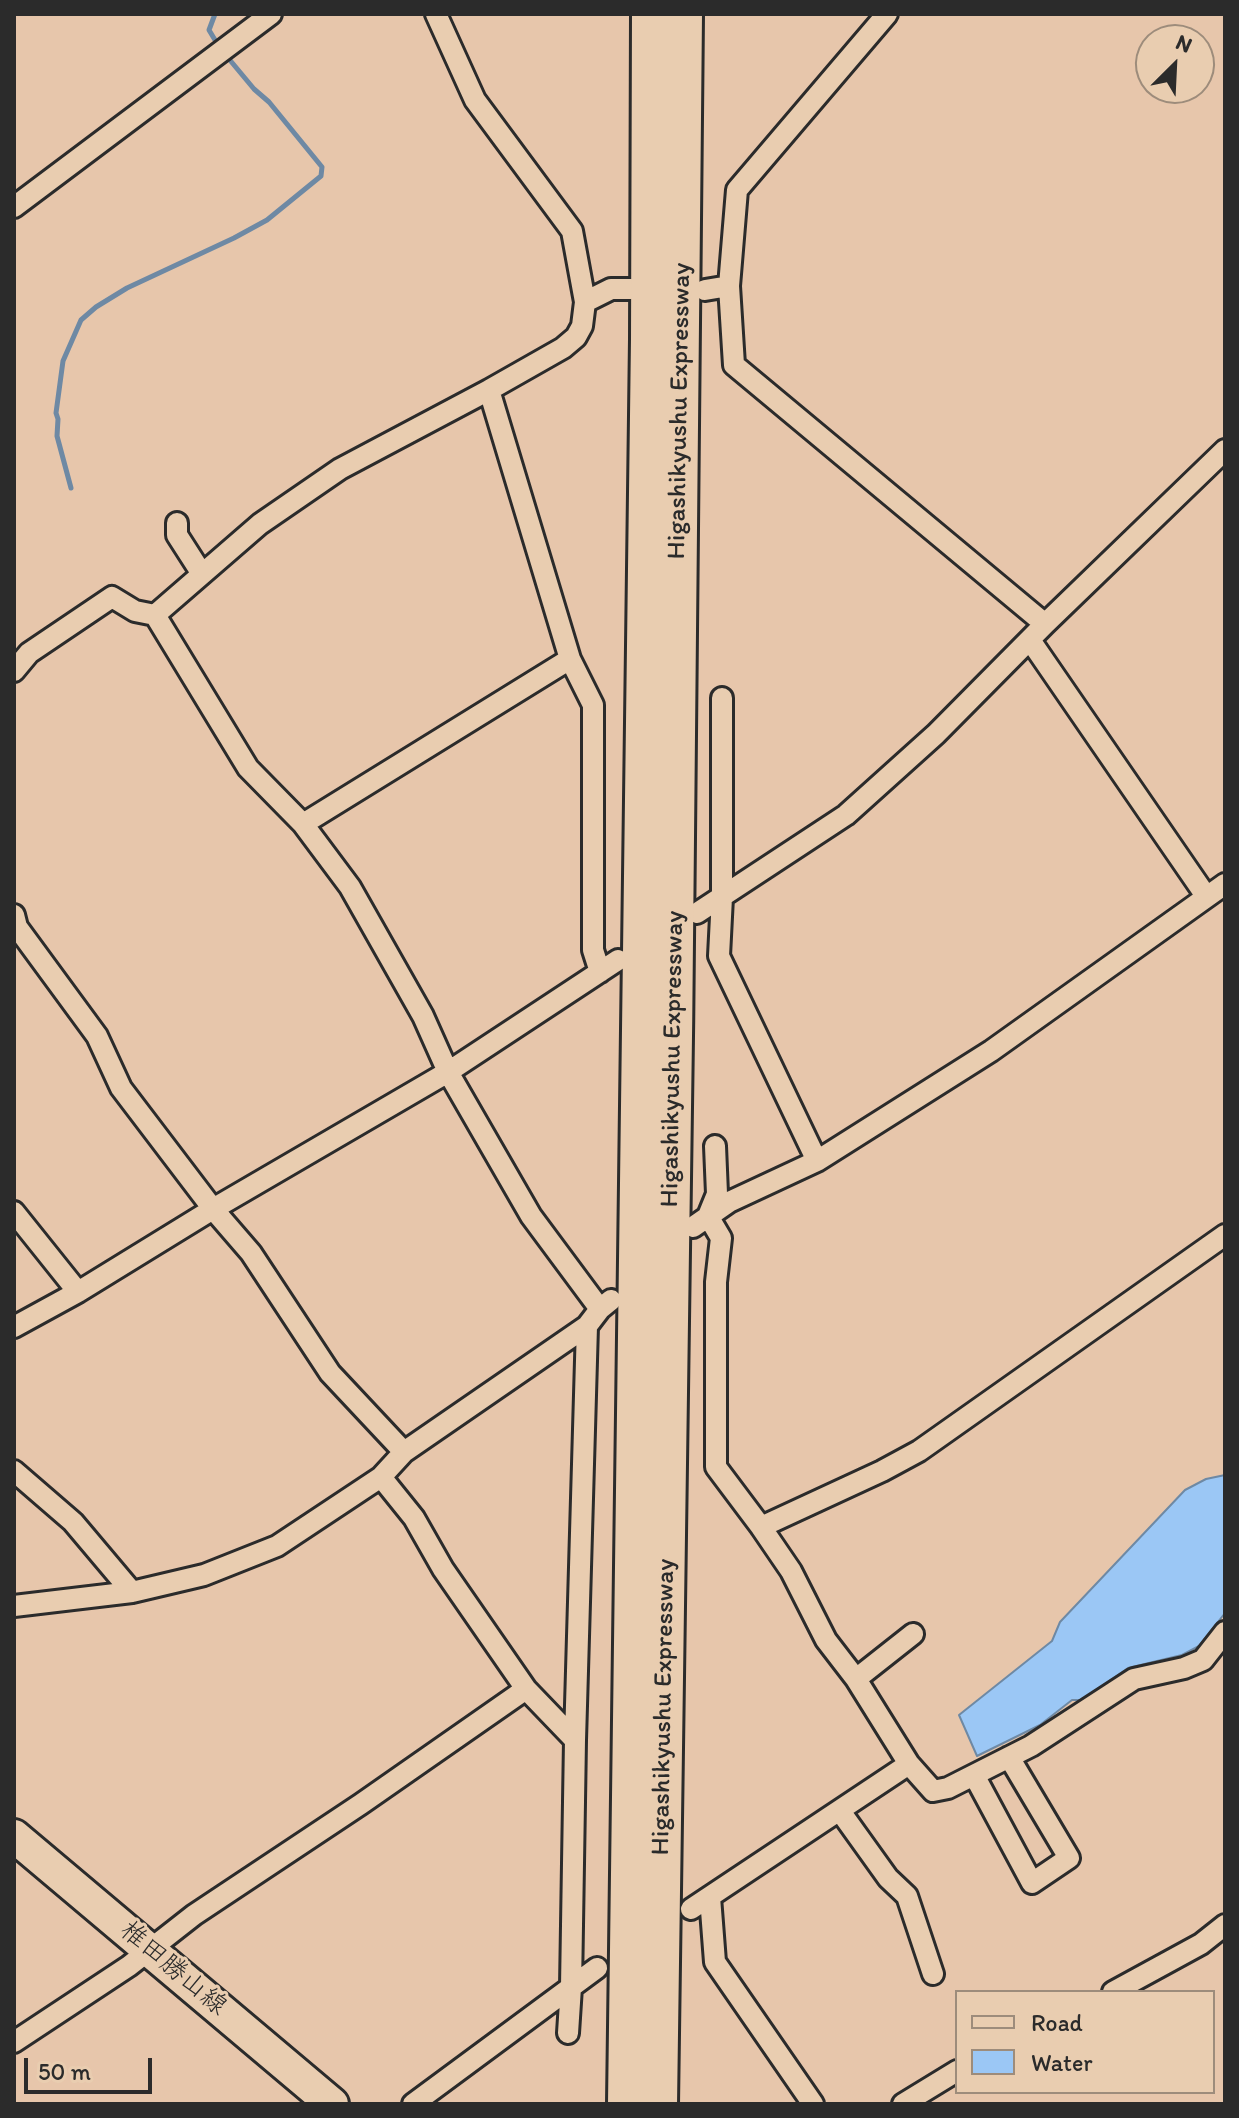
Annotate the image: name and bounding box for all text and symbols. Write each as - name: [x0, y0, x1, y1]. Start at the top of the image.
- north arrow: [1135, 24, 1215, 104]
- text: N: [1172, 28, 1196, 59]
- street label: Higashikyushu Expressway: [662, 262, 698, 560]
- street label: Higashikyushu Expressway: [655, 910, 691, 1208]
- street label: Higashikyushu Expressway: [646, 1558, 682, 1856]
- street label: 椎田勝山線: [113, 1915, 233, 2023]
- legend: [955, 1990, 1215, 2094]
- text: Road: [1031, 2008, 1083, 2037]
- scale bar: [28, 2042, 156, 2092]
- text: Water: [1031, 2048, 1093, 2077]
- text: 50 m: [38, 2057, 91, 2086]

